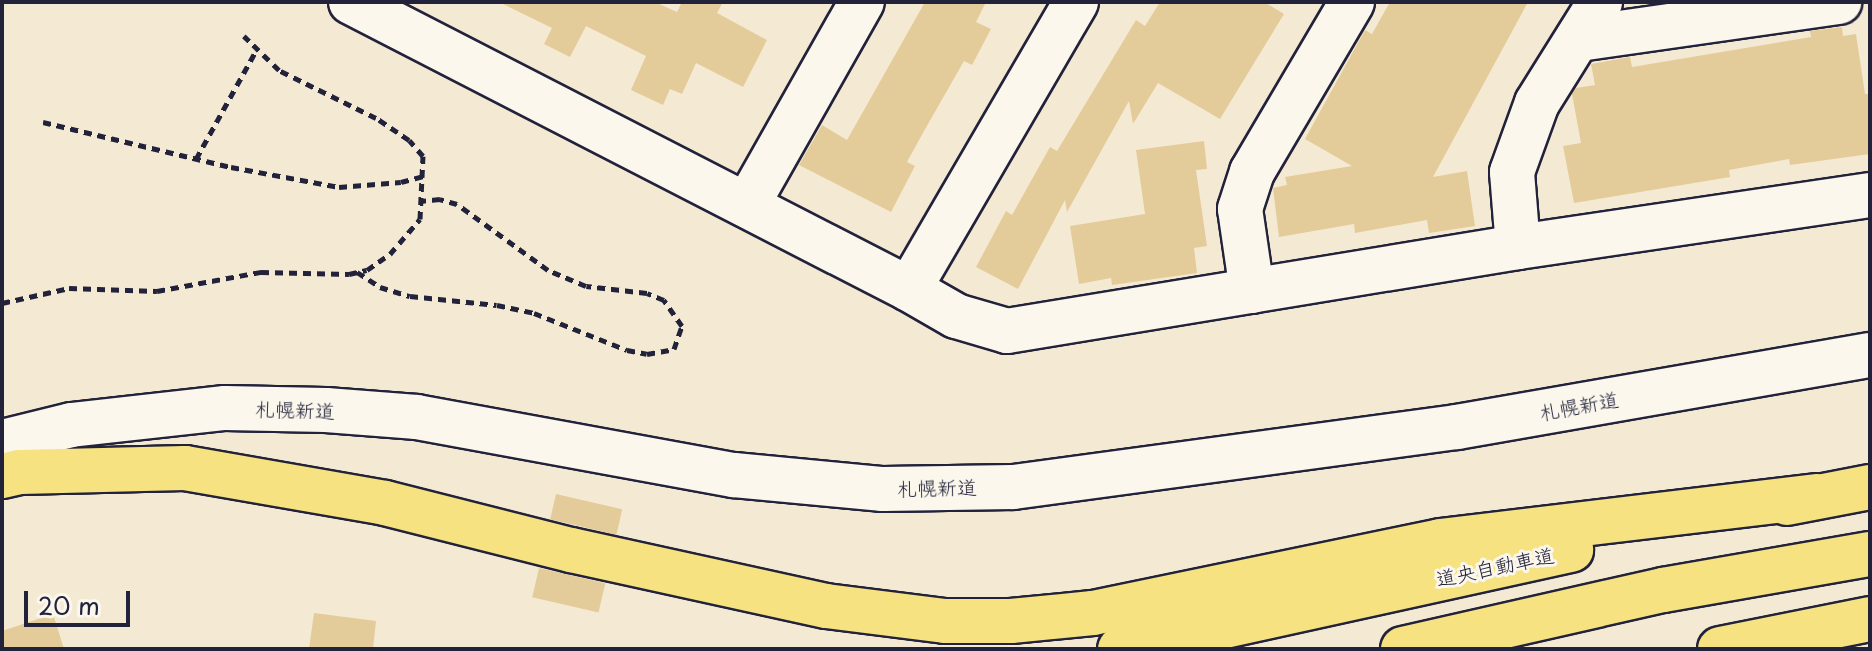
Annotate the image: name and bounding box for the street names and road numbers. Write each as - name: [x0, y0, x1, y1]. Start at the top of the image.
- street label: 札幌新道: [1538, 387, 1620, 425]
- street label: 札幌新道: [255, 397, 335, 423]
- street label: 札幌新道: [897, 475, 977, 501]
- street label: 道央自動車道: [1434, 543, 1556, 591]

